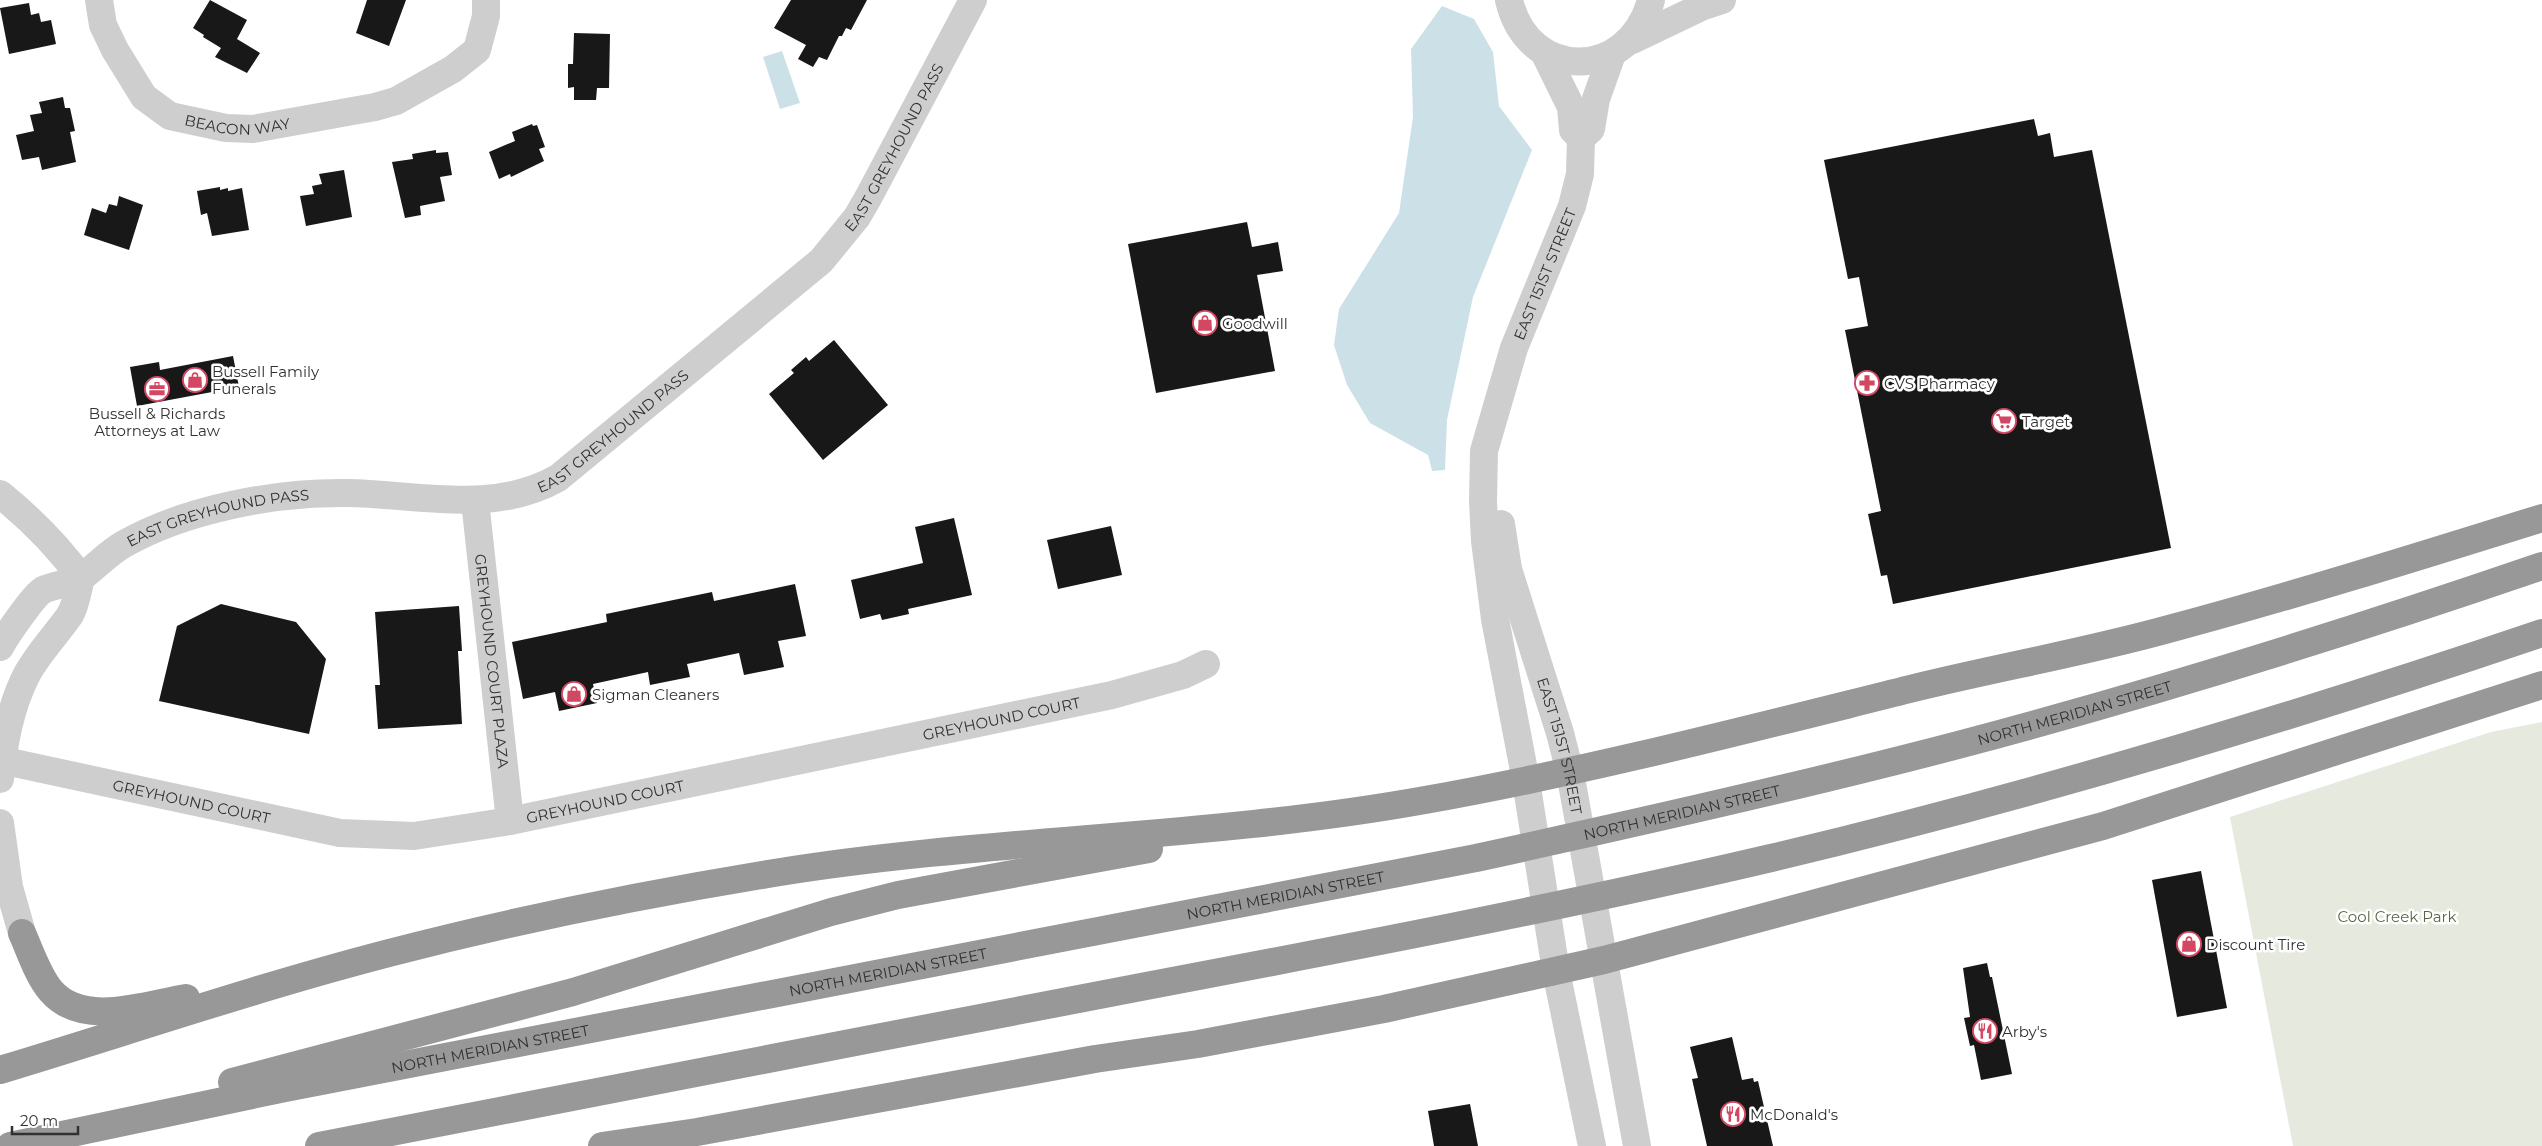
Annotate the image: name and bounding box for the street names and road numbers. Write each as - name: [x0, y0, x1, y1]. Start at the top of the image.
- street label: EAST GREYHOUND PASS: [840, 60, 947, 235]
- street label: BEACON WAY: [183, 110, 292, 139]
- street label: EAST 151ST STREET: [1509, 205, 1580, 343]
- street label: EAST GREYHOUND PASS: [534, 365, 692, 497]
- street label: EAST GREYHOUND PASS: [123, 485, 310, 550]
- street label: GREYHOUND COURT PLAZA: [471, 553, 514, 769]
- street label: EAST 151ST STREET: [1533, 675, 1587, 816]
- street label: NORTH MERIDIAN STREET: [1975, 676, 2174, 749]
- street label: GREYHOUND COURT: [921, 692, 1082, 744]
- street label: GREYHOUND COURT: [111, 775, 273, 827]
- street label: GREYHOUND COURT: [524, 775, 686, 827]
- street label: NORTH MERIDIAN STREET: [1582, 780, 1782, 844]
- street label: NORTH MERIDIAN STREET: [1185, 866, 1386, 923]
- street label: NORTH MERIDIAN STREET: [787, 943, 989, 1000]
- street label: NORTH MERIDIAN STREET: [390, 1020, 591, 1077]

